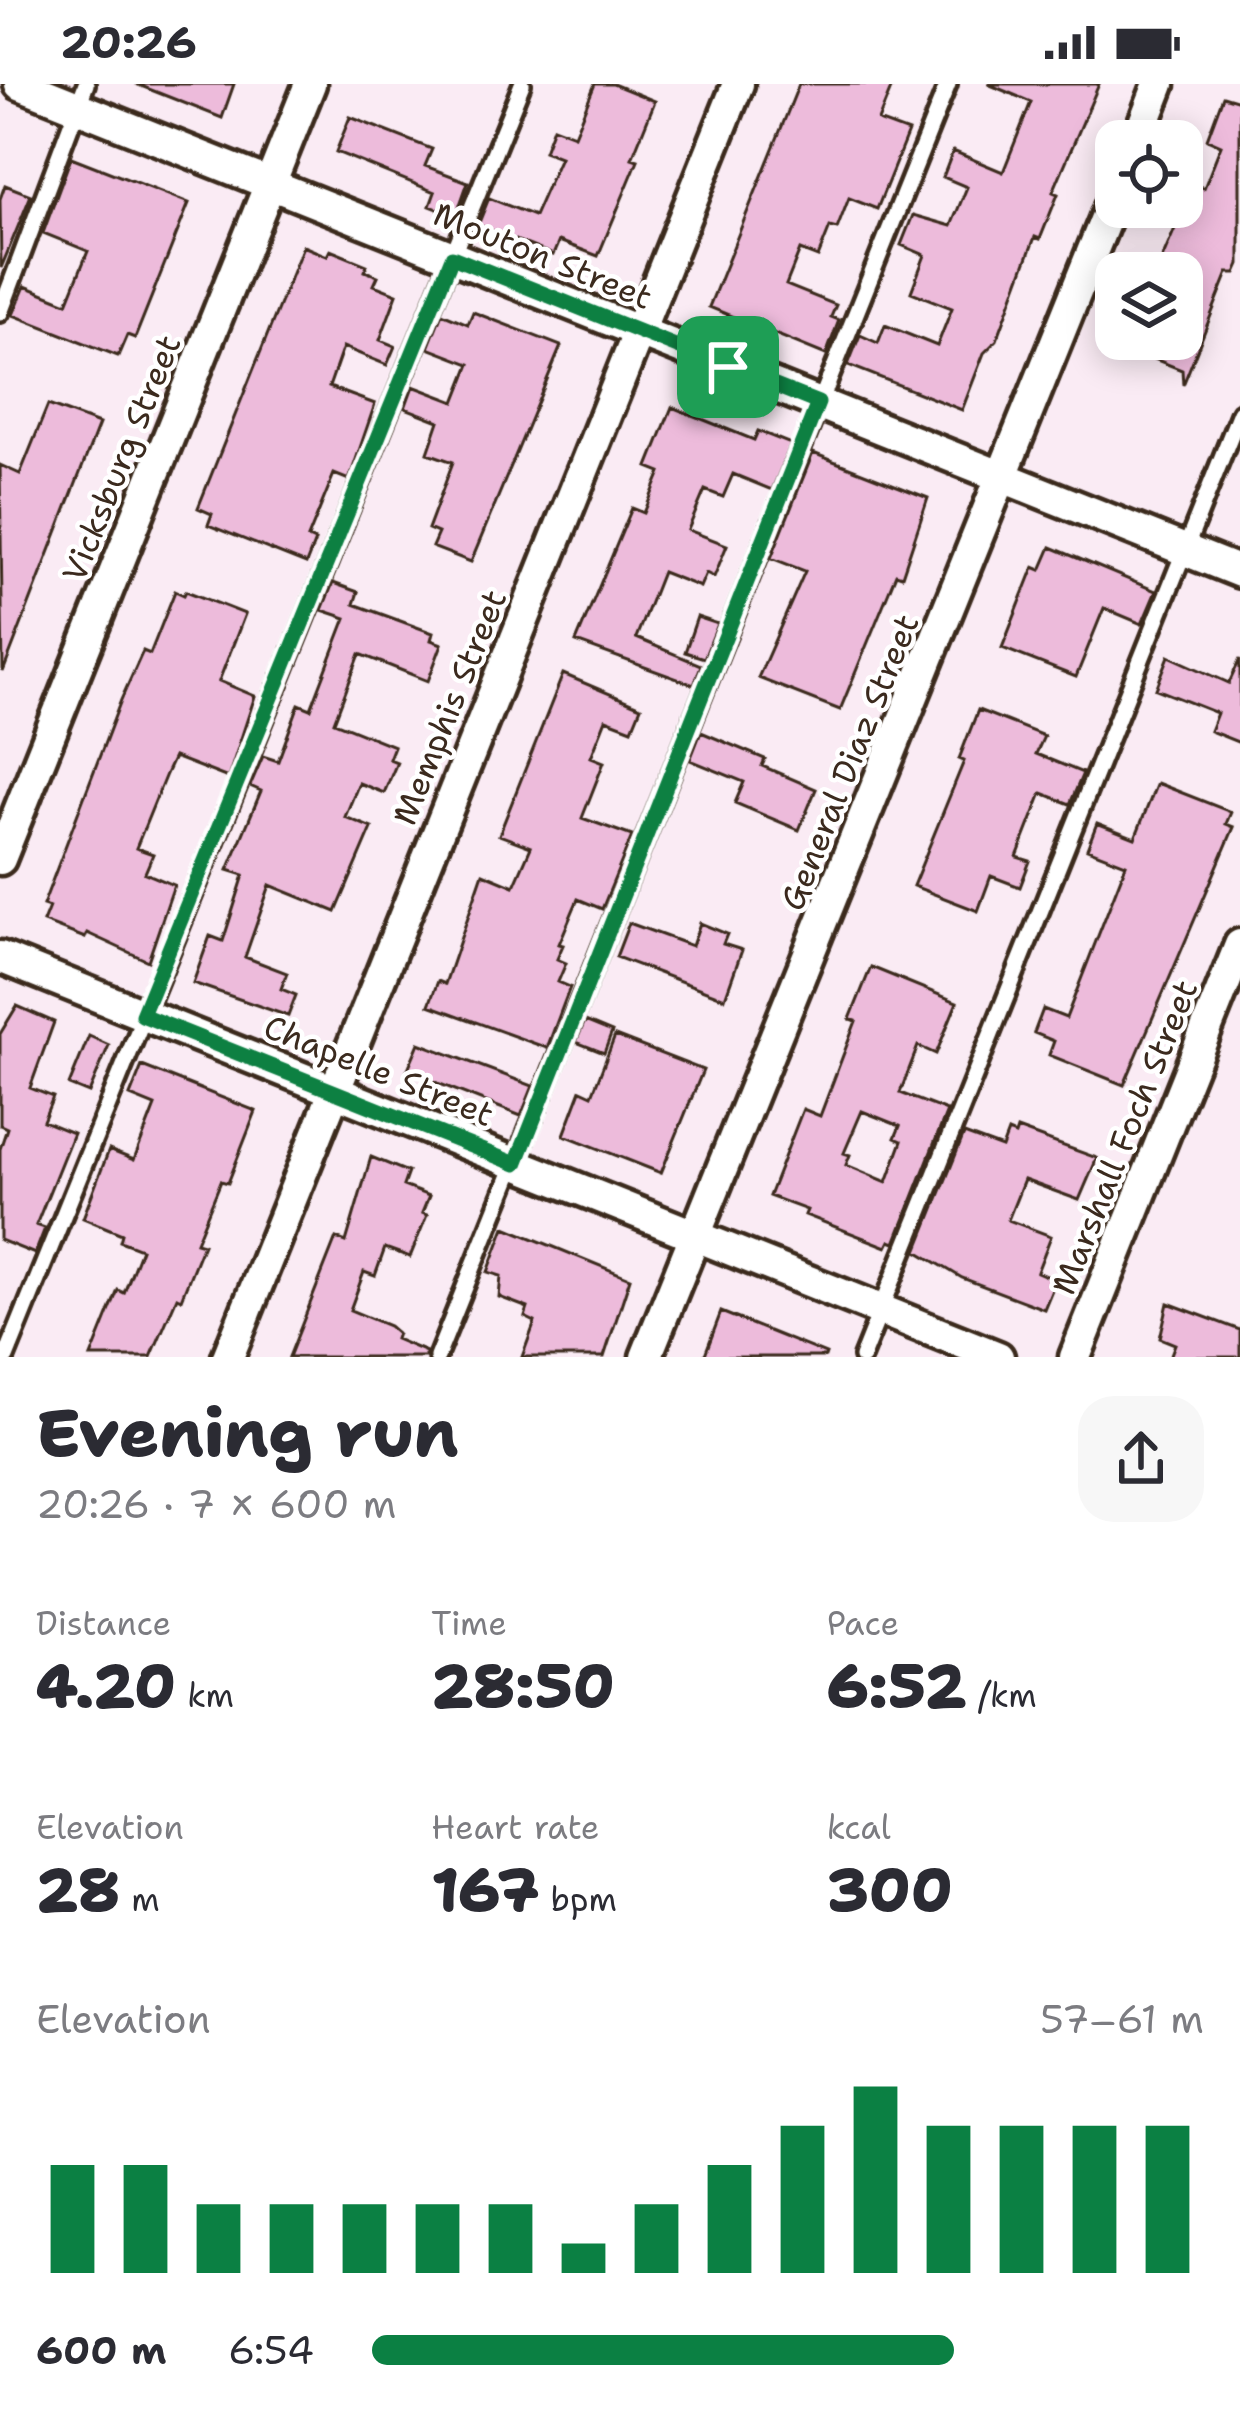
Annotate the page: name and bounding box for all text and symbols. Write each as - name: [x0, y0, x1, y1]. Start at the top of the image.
- text: 20:26: [60, 12, 197, 72]
- map controls: [1095, 120, 1203, 360]
- button: locate: [1095, 120, 1203, 228]
- street label: Mouton Street: [427, 191, 659, 320]
- button: layers: [1095, 252, 1203, 360]
- pin: [677, 316, 779, 418]
- street label: Vicksburg Street: [51, 328, 191, 588]
- icon: arrive: [695, 334, 761, 400]
- street label: Memphis Street: [382, 583, 517, 832]
- street label: General Diaz Street: [769, 607, 929, 917]
- street label: Marshall Foch Street: [1041, 973, 1208, 1301]
- street label: Chapelle Street: [257, 1004, 500, 1137]
- text: Evening run: [36, 1389, 459, 1477]
- button: share: [1078, 1396, 1204, 1522]
- text: 20:26 · 7 × 600 m: [36, 1478, 396, 1530]
- text: Distance: [36, 1601, 171, 1646]
- text: Time: [431, 1601, 507, 1646]
- text: Pace: [827, 1601, 899, 1646]
- text: 4.20: [36, 1646, 176, 1726]
- text: 28:50: [431, 1646, 615, 1726]
- text: 6:52: [827, 1646, 967, 1726]
- text: km: [176, 1673, 234, 1718]
- text: /km: [967, 1673, 1037, 1718]
- text: Elevation: [36, 1805, 184, 1850]
- text: Heart rate: [431, 1805, 600, 1850]
- text: kcal: [827, 1805, 891, 1850]
- text: 28: [36, 1850, 120, 1930]
- text: 167: [431, 1850, 539, 1930]
- text: 300: [827, 1850, 953, 1930]
- text: m: [120, 1877, 160, 1922]
- text: bpm: [539, 1877, 617, 1922]
- text: Elevation: [36, 1993, 211, 2045]
- text: 57–61 m: [1040, 1993, 1204, 2045]
- text: 600 m: [36, 2324, 167, 2376]
- text: 6:54: [228, 2324, 314, 2376]

